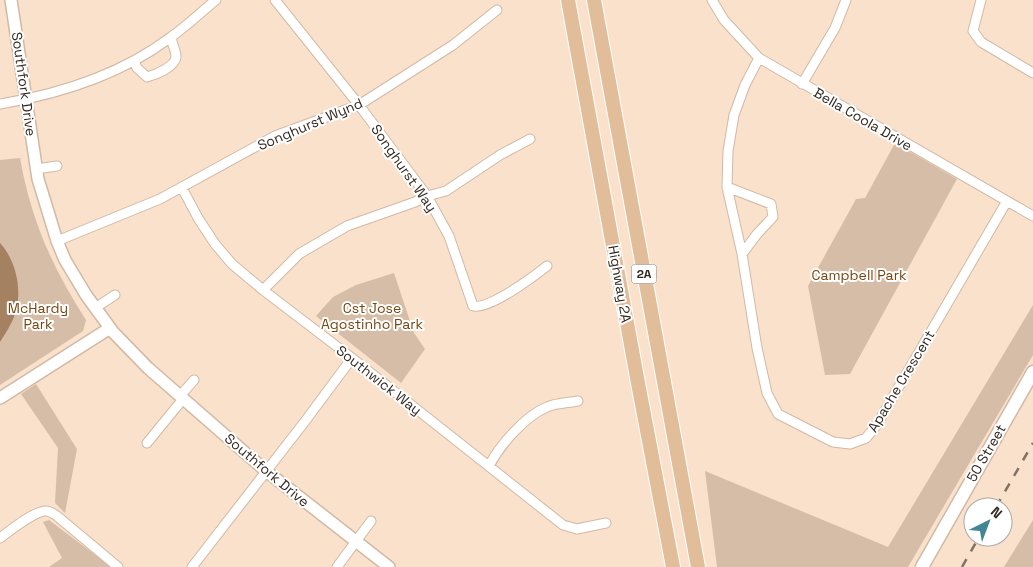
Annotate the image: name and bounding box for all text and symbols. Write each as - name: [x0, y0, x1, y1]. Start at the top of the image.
- street label: Southfork Drive: [8, 31, 40, 137]
- street label: Bella Coola Drive: [810, 83, 916, 155]
- street label: Songhurst Wynd: [255, 94, 365, 154]
- street label: Songhurst Way: [367, 121, 441, 215]
- street label: Highway 2A: [604, 244, 636, 324]
- road number: 2A: [632, 264, 656, 284]
- park label: Campbell Park: [812, 266, 907, 284]
- park label: McHardy Park: [8, 299, 68, 333]
- park label: Cst Jose Agostinho Park: [321, 299, 424, 333]
- street label: Apache Crescent: [863, 327, 939, 435]
- street label: Southwick Way: [333, 341, 425, 419]
- street label: 50 Street: [962, 421, 1010, 485]
- street label: Southfork Drive: [221, 429, 313, 511]
- north arrow: [963, 497, 1013, 547]
- text: N: [987, 503, 1006, 522]

